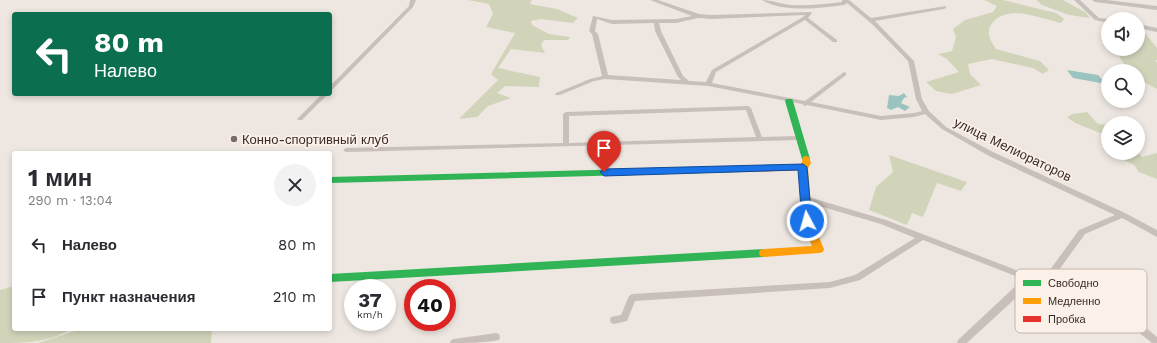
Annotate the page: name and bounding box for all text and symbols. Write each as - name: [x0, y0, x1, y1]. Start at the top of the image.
- map controls: [1101, 12, 1145, 160]
- button: sound: [1101, 12, 1145, 56]
- text: 80 m: [94, 26, 164, 59]
- icon: left: [28, 28, 80, 80]
- text: Налево: [94, 60, 157, 81]
- button: search: [1101, 64, 1145, 108]
- street label: улица Мелиораторов: [952, 115, 1074, 184]
- button: layers: [1101, 116, 1145, 160]
- pin: [587, 131, 621, 172]
- place label: Конно-спортивный клуб: [242, 132, 389, 147]
- marker: Конно-спортивный клуб: [229, 134, 239, 144]
- icon: arrive: [593, 137, 615, 159]
- text: 1 мин: [28, 164, 92, 192]
- button: close: [274, 164, 316, 206]
- text: 290 m · 13:04: [28, 193, 113, 208]
- position arrow: [786, 200, 828, 242]
- icon: left: [28, 234, 50, 256]
- text: Налево: [62, 236, 117, 254]
- text: 80 m: [278, 236, 316, 254]
- legend: [1015, 269, 1147, 333]
- text: Свободно: [1048, 277, 1099, 290]
- speed limit sign: 40: [404, 279, 456, 331]
- icon: arrive: [28, 286, 50, 308]
- text: Пункт назначения: [62, 288, 195, 306]
- text: 210 m: [273, 288, 316, 306]
- text: 37: [358, 288, 382, 312]
- text: Медленно: [1048, 295, 1100, 308]
- text: km/h: [357, 309, 383, 320]
- text: Пробка: [1048, 313, 1086, 326]

